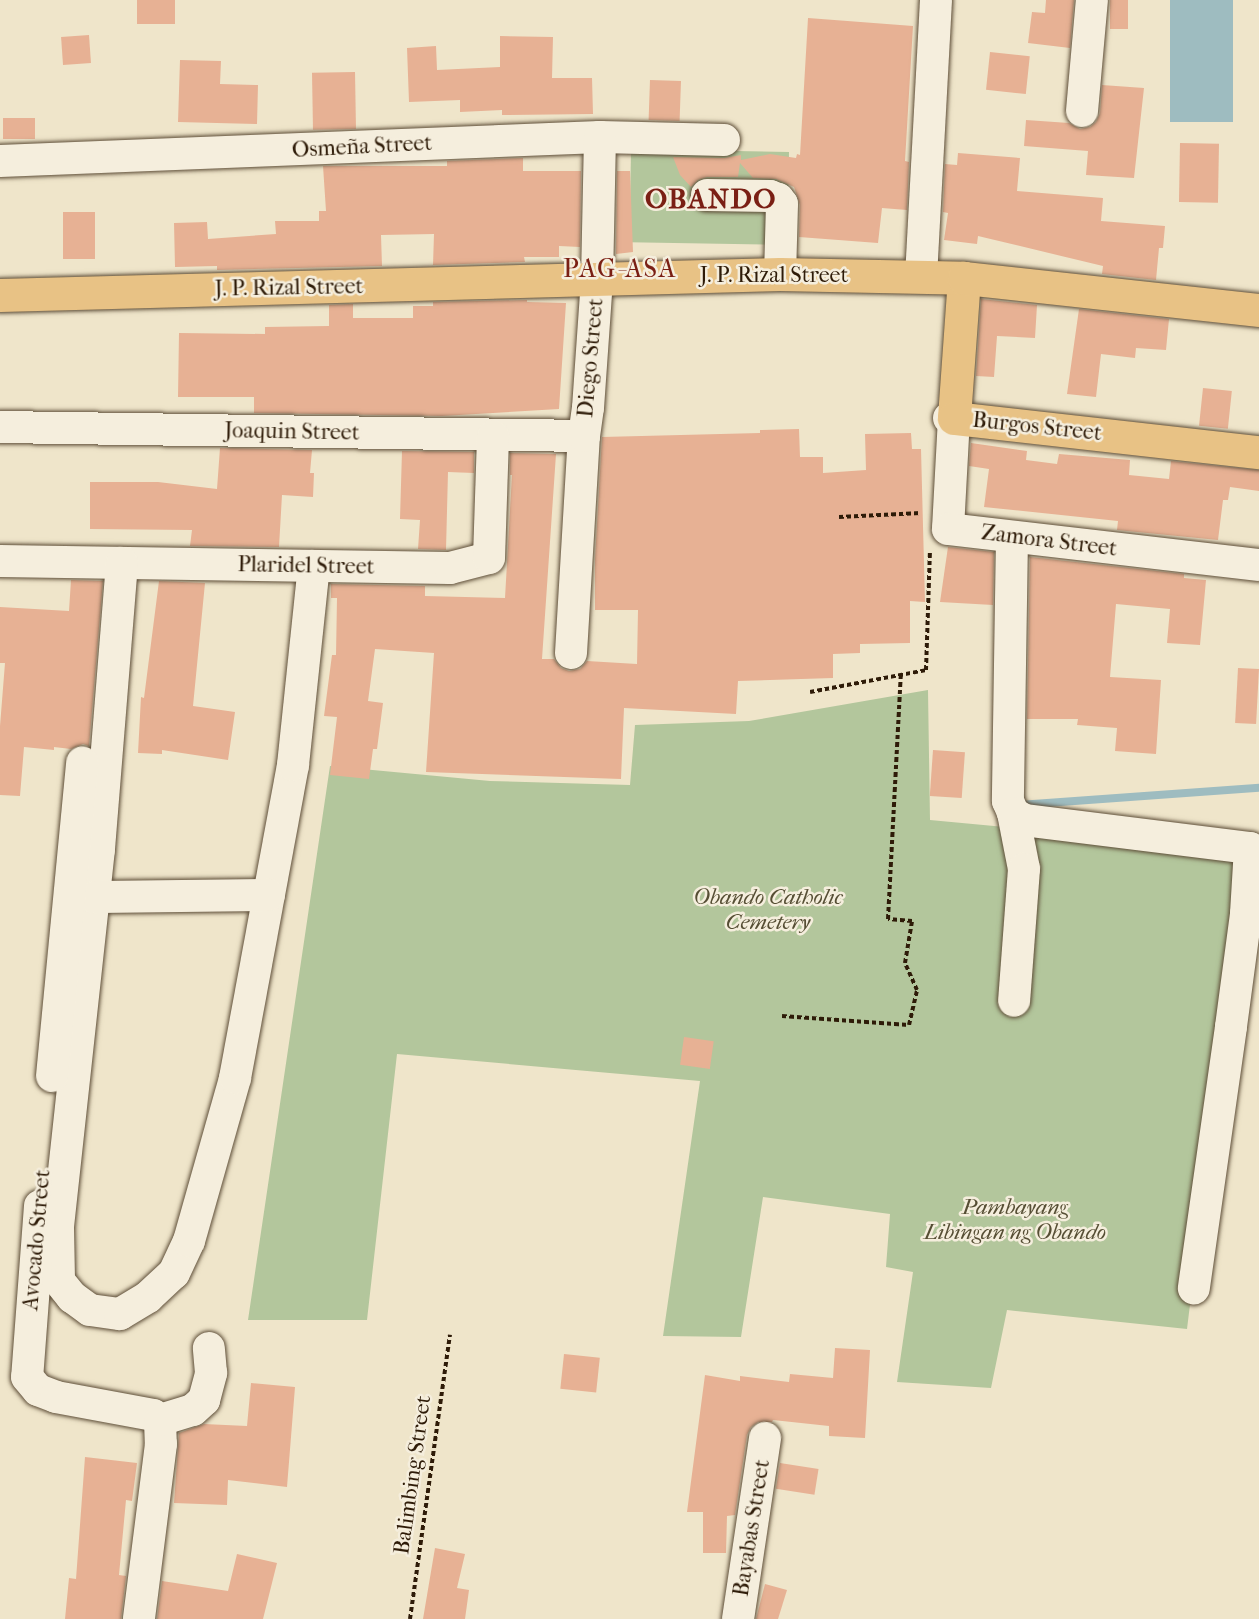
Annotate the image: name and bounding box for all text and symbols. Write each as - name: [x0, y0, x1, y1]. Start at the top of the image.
- street label: Osmeña Street: [291, 130, 433, 164]
- district label: OBANDO: [645, 182, 777, 216]
- district label: PAG-ASA: [563, 253, 677, 285]
- street label: J. P. Rizal Street: [700, 263, 848, 289]
- street label: J. P. Rizal Street: [214, 274, 364, 302]
- street label: Diego Street: [573, 297, 609, 419]
- street label: Burgos Street: [971, 407, 1103, 447]
- street label: Joaquin Street: [224, 418, 360, 446]
- street label: Zamora Street: [980, 520, 1118, 562]
- street label: Plaridel Street: [237, 552, 375, 580]
- park label: Obando Catholic Cemetery: [693, 884, 843, 936]
- street label: Avocado Street: [18, 1168, 56, 1312]
- park label: Pambayang Libingan ng Obando: [924, 1194, 1106, 1246]
- street label: Balimbing Street: [389, 1394, 437, 1556]
- street label: Bayabas Street: [728, 1458, 776, 1598]

